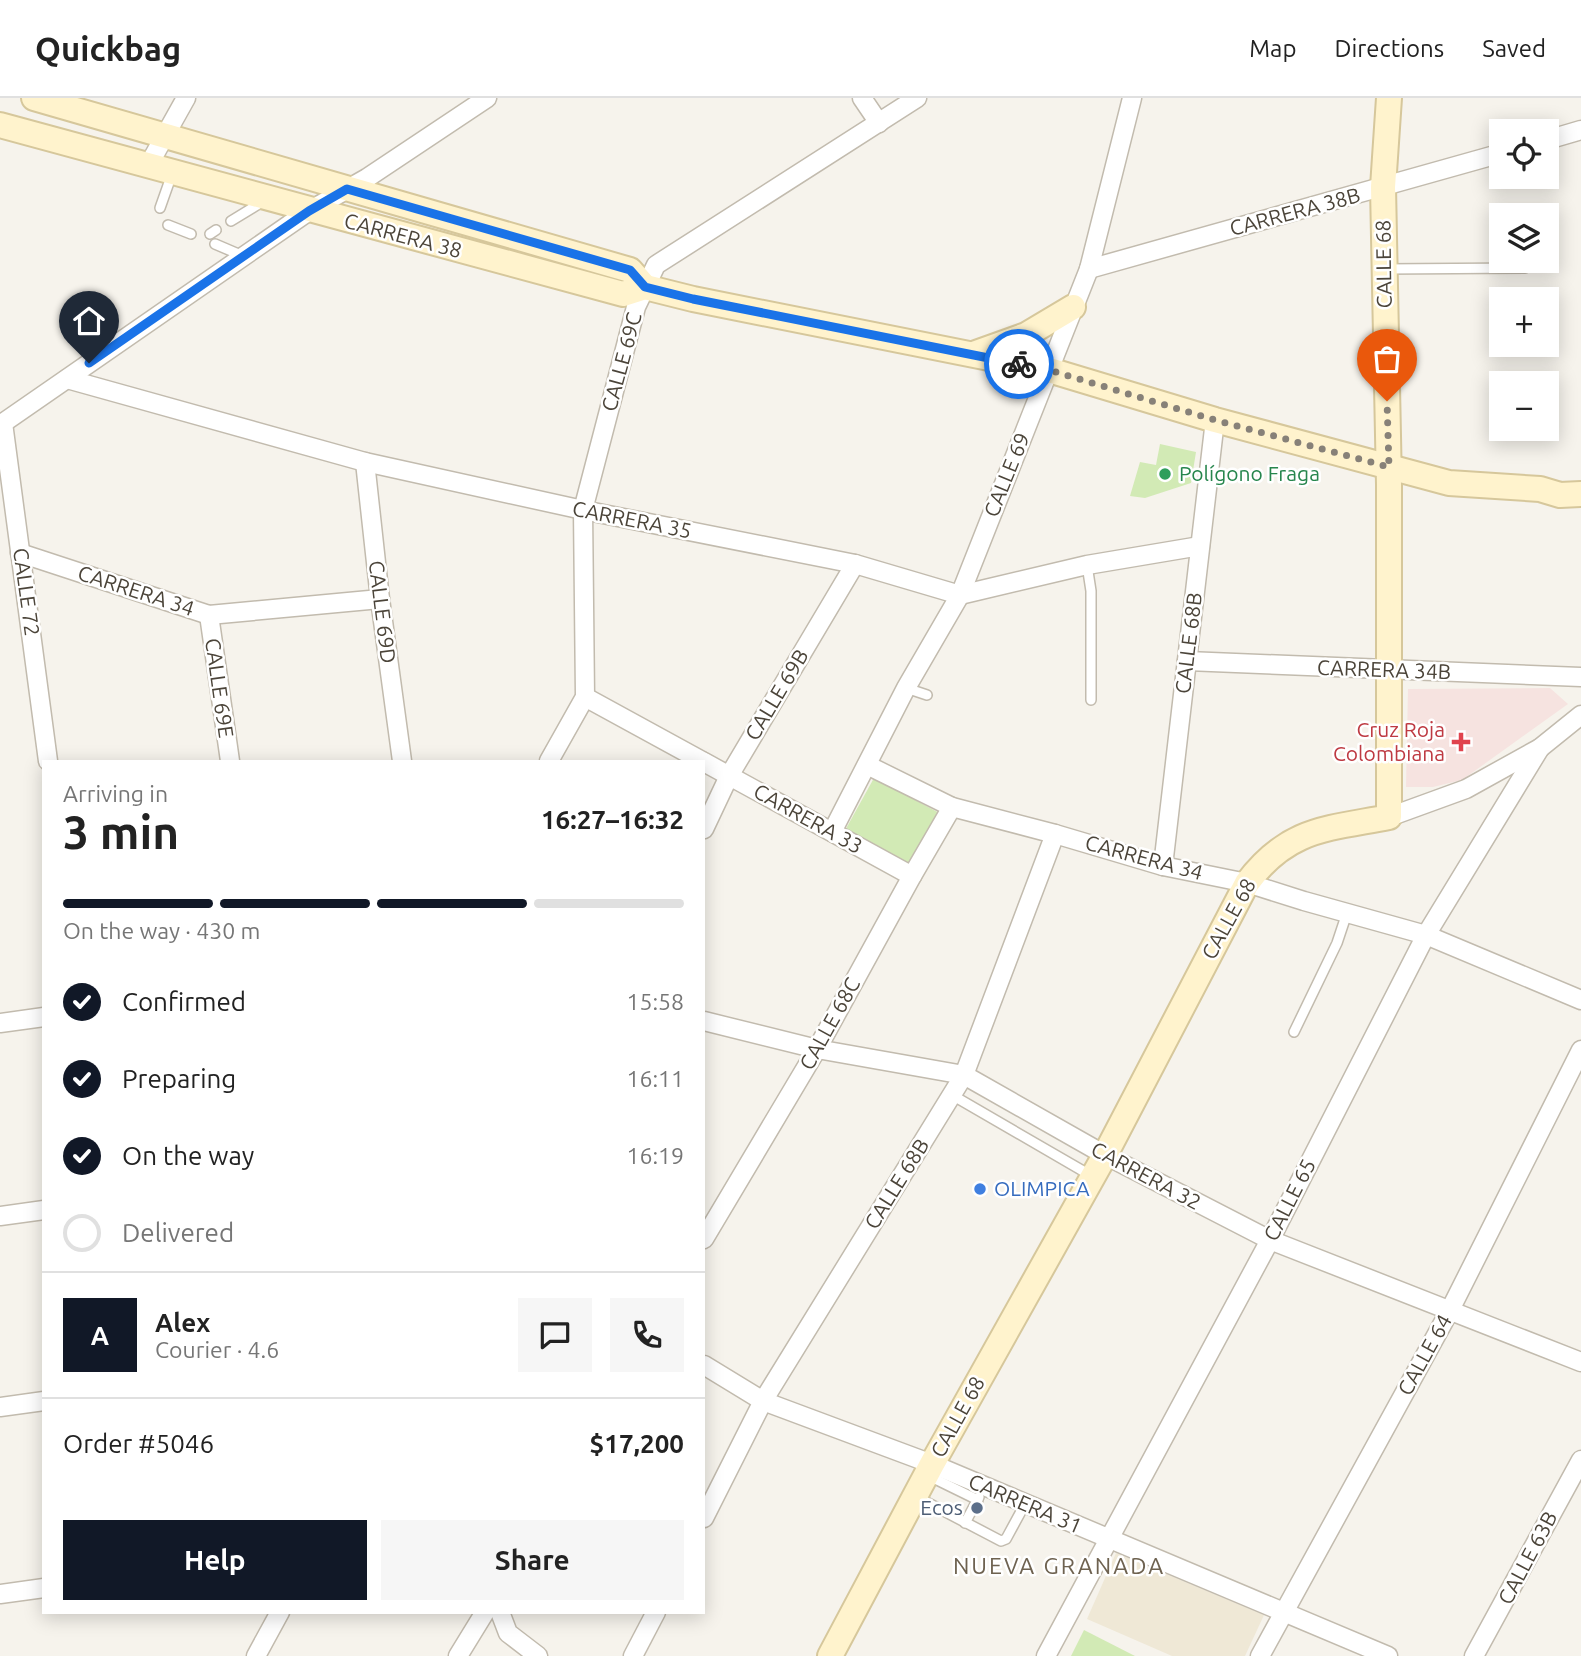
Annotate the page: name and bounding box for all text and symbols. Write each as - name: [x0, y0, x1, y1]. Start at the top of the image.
- text: Quickbag: [35, 30, 181, 67]
- text: Map: [1249, 35, 1296, 62]
- text: Directions: [1334, 35, 1444, 62]
- text: Saved: [1482, 35, 1546, 62]
- map controls: [1489, 119, 1559, 441]
- button: locate: [1489, 119, 1559, 189]
- street label: CARRERA 38B: [1227, 182, 1363, 240]
- button: layers: [1489, 203, 1559, 273]
- street label: CARRERA 38: [342, 208, 465, 262]
- street label: CALLE 68: [1370, 219, 1396, 309]
- button: +: [1489, 287, 1559, 357]
- pin: [59, 291, 119, 363]
- icon: home: [70, 302, 108, 340]
- street label: CALLE 69C: [596, 309, 646, 414]
- courier: [984, 329, 1054, 399]
- pin: [1357, 329, 1417, 401]
- icon: bag: [1368, 340, 1406, 378]
- icon: bike: [1000, 345, 1038, 383]
- button: −: [1489, 371, 1559, 441]
- street label: CALLE 69: [978, 429, 1034, 520]
- place label: Polígono Fraga: [1179, 461, 1320, 485]
- marker: Polígono Fraga: [1157, 466, 1173, 482]
- street label: CARRERA 35: [571, 496, 694, 542]
- street label: CALLE 72: [9, 546, 45, 637]
- street label: CALLE 69D: [365, 559, 401, 665]
- street label: CARRERA 34: [75, 560, 197, 620]
- street label: CALLE 68B: [1170, 591, 1206, 695]
- street label: CALLE 69E: [201, 636, 239, 739]
- street label: CALLE 69B: [740, 645, 813, 744]
- street label: CARRERA 34B: [1317, 655, 1451, 683]
- place label: Cruz Roja Colombiana: [1333, 717, 1445, 765]
- marker: Cruz Roja Colombiana: [1451, 732, 1471, 752]
- street label: CARRERA 33: [750, 778, 867, 858]
- text: Arriving in: [63, 781, 168, 806]
- text: 16:27–16:32: [541, 805, 684, 834]
- text: 3 min: [63, 806, 179, 858]
- street label: CARRERA 34: [1083, 830, 1206, 884]
- street label: CALLE 68: [1196, 874, 1260, 963]
- text: On the way · 430 m: [63, 918, 260, 943]
- street label: CALLE 68C: [794, 973, 864, 1074]
- icon: check: [63, 983, 101, 1021]
- text: Confirmed: [122, 987, 246, 1016]
- text: 15:58: [626, 989, 684, 1014]
- icon: check: [63, 1060, 101, 1098]
- text: Preparing: [122, 1064, 236, 1093]
- text: 16:11: [626, 1066, 684, 1091]
- street label: CALLE 68B: [859, 1134, 933, 1233]
- street label: CARRERA 32: [1087, 1136, 1205, 1214]
- icon: check: [63, 1137, 101, 1175]
- text: On the way: [122, 1141, 254, 1170]
- text: 16:19: [626, 1143, 684, 1168]
- street label: CALLE 65: [1258, 1155, 1320, 1244]
- place label: OLIMPICA: [994, 1176, 1090, 1200]
- marker: OLIMPICA: [972, 1181, 988, 1197]
- text: Delivered: [122, 1218, 234, 1247]
- button: chat: [518, 1298, 592, 1372]
- button: phone: [610, 1298, 684, 1372]
- text: Alex: [155, 1308, 210, 1337]
- street label: CALLE 64: [1392, 1310, 1456, 1399]
- text: A: [91, 1321, 109, 1350]
- text: Courier · 4.6: [155, 1337, 279, 1362]
- street label: CALLE 68: [925, 1372, 989, 1461]
- text: Order #5046: [63, 1429, 214, 1458]
- text: $17,200: [590, 1429, 684, 1458]
- street label: CARRERA 31: [965, 1468, 1086, 1538]
- place label: Ecos: [920, 1495, 963, 1519]
- marker: Ecos: [969, 1500, 985, 1516]
- street label: CALLE 63B: [1493, 1507, 1562, 1608]
- button: Help: [63, 1520, 367, 1600]
- button: Share: [381, 1520, 684, 1600]
- district label: NUEVA GRANADA: [953, 1553, 1165, 1578]

